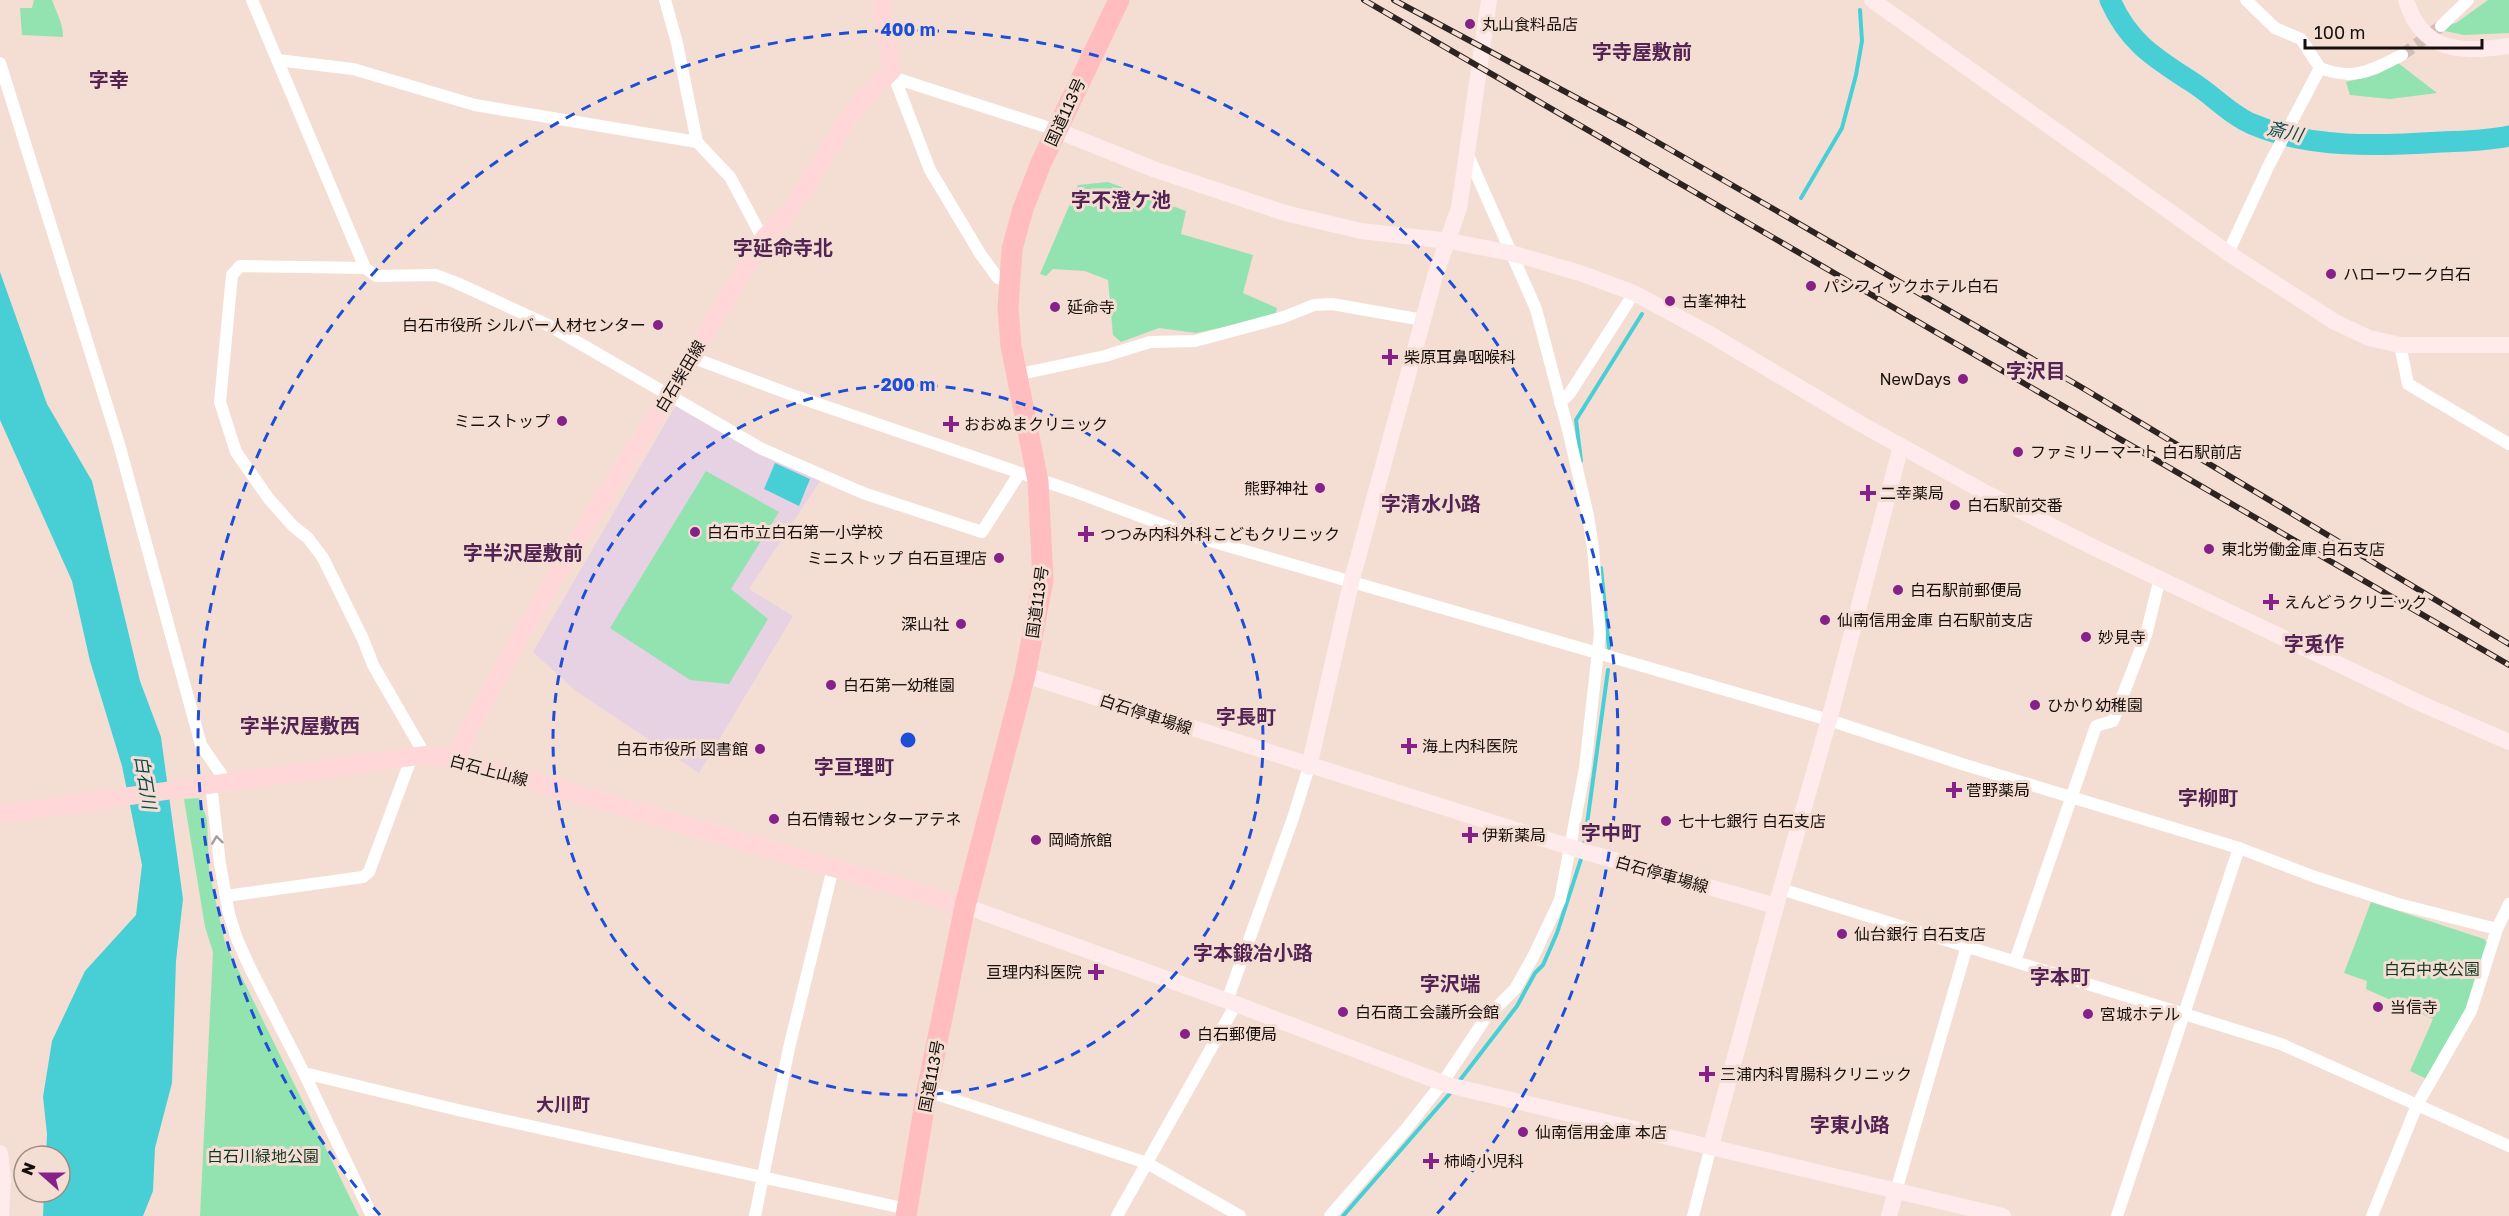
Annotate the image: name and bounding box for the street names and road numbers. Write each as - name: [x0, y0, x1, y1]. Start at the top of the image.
- street label: 国道113号: [1041, 75, 1089, 149]
- street label: 白石柴田線: [651, 337, 709, 415]
- street label: 国道113号: [1022, 565, 1052, 639]
- street label: 白石停車場線: [1097, 690, 1195, 738]
- street label: 白石上山線: [448, 750, 530, 790]
- street label: 白石停車場線: [1613, 851, 1711, 897]
- street label: 国道113号: [914, 1038, 948, 1114]

